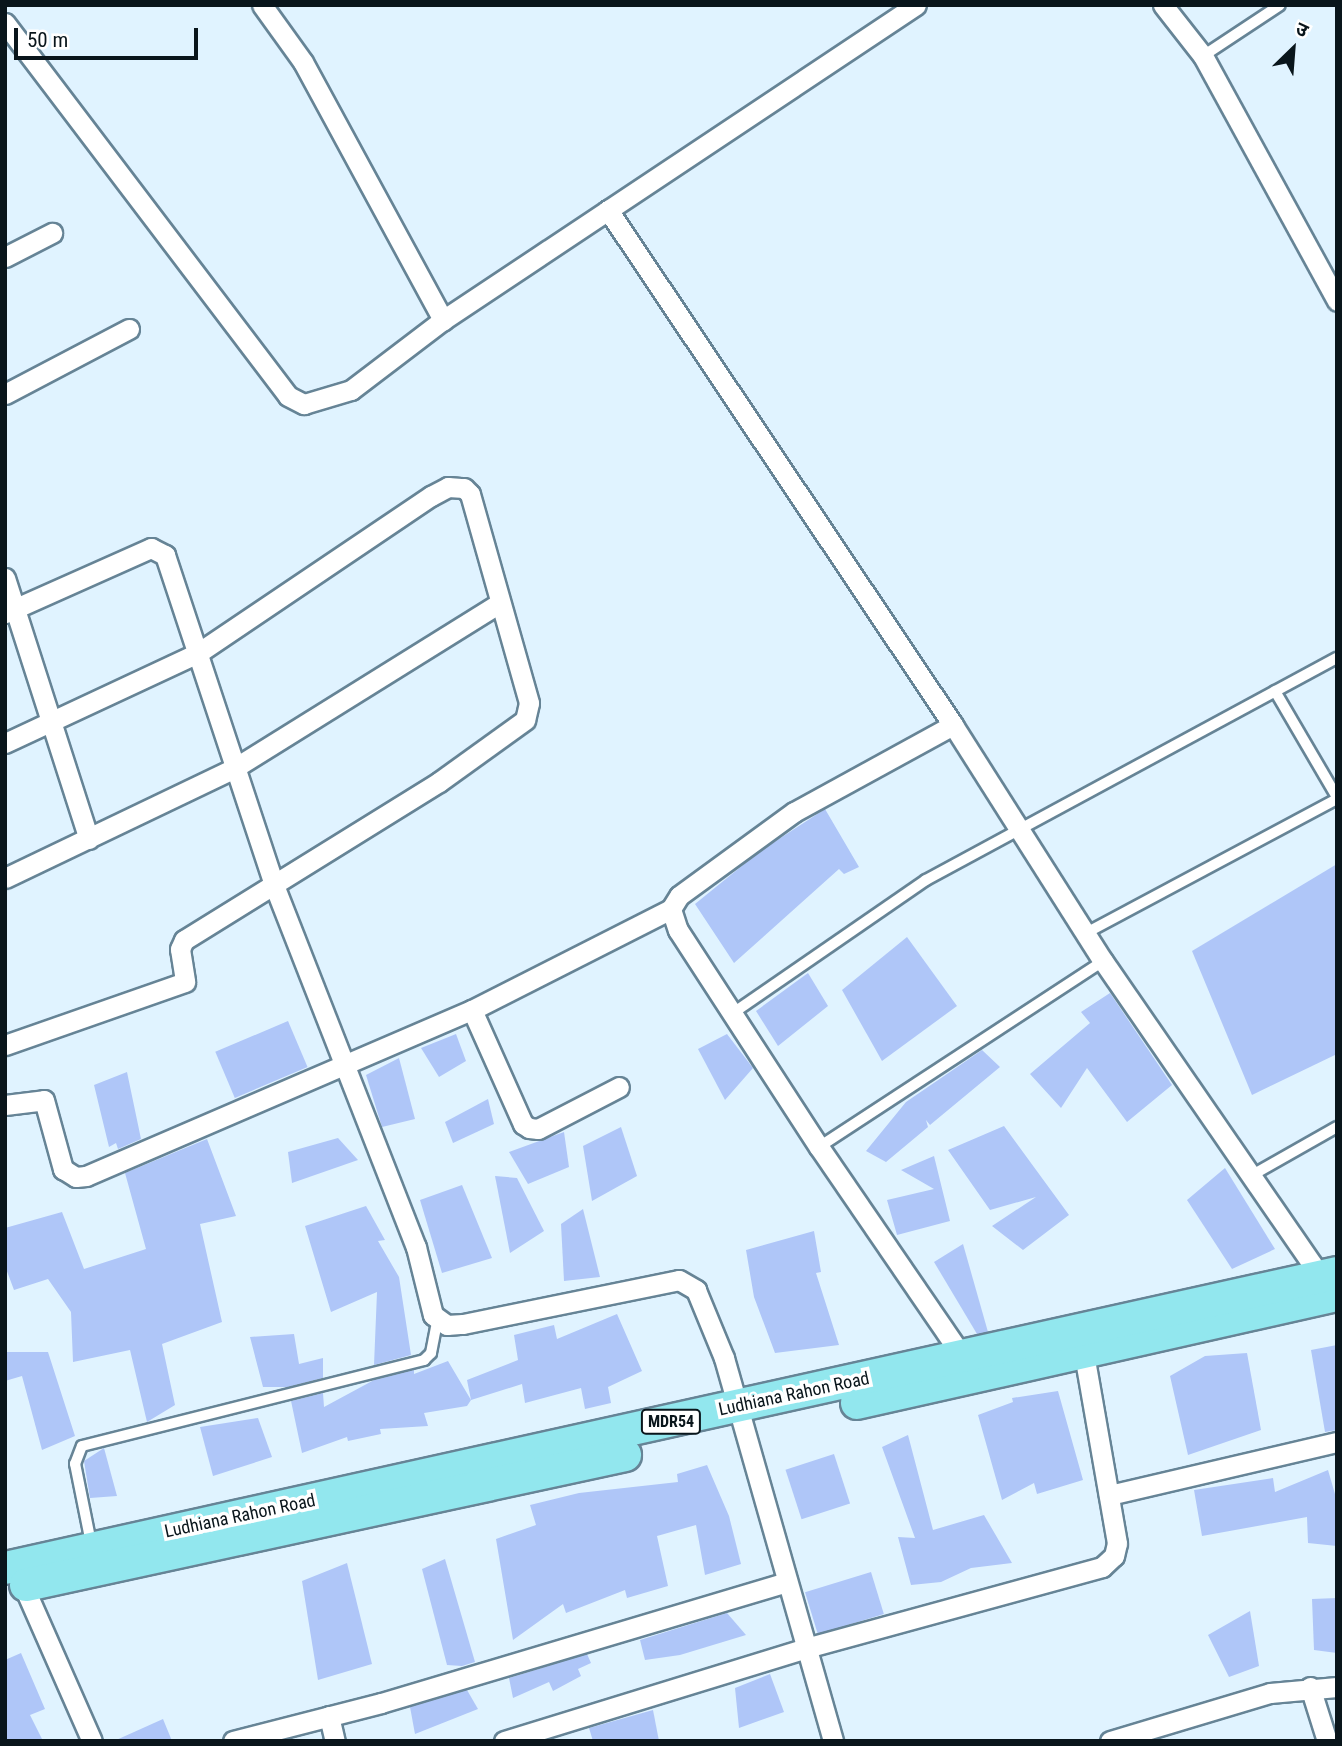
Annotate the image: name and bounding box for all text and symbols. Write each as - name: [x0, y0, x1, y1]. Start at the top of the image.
- scale bar: [18, 14, 201, 58]
- north arrow: [1258, 14, 1328, 84]
- text: उ: [1292, 17, 1312, 42]
- text: 50 m: [27, 28, 68, 52]
- street label: Ludhiana Rahon Road: [717, 1367, 871, 1421]
- road number: MDR54: [640, 1410, 702, 1434]
- street label: Ludhiana Rahon Road: [163, 1489, 317, 1543]

